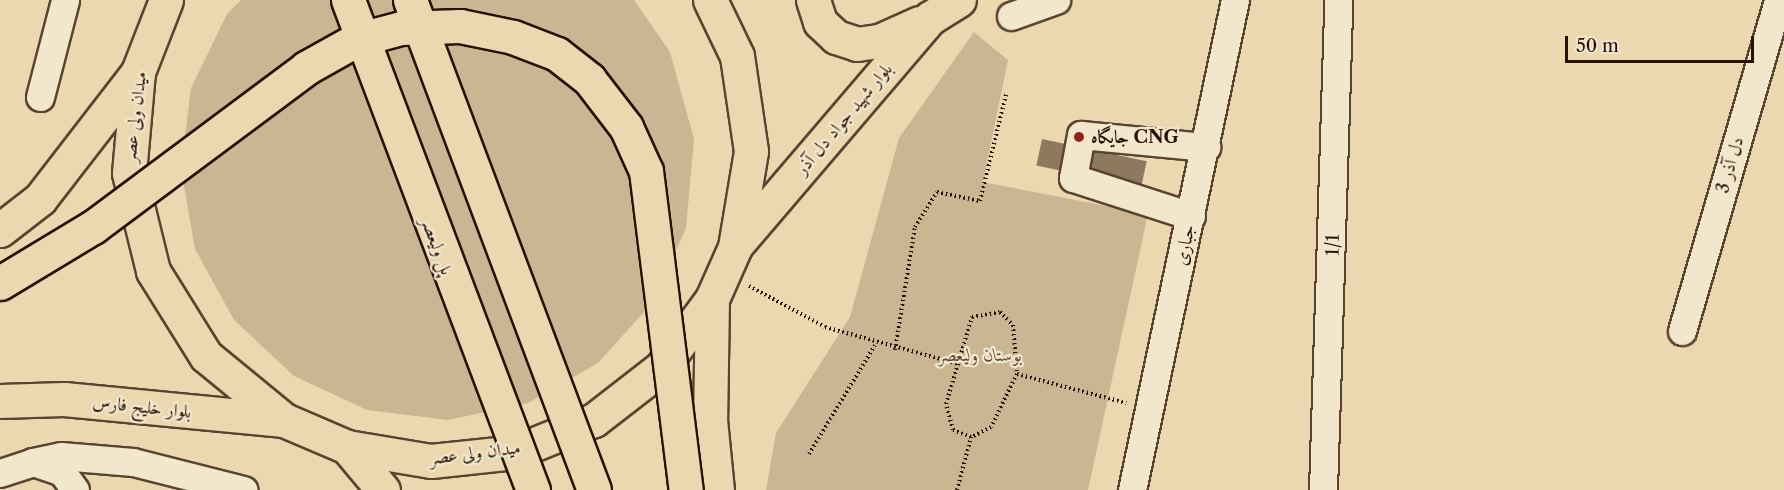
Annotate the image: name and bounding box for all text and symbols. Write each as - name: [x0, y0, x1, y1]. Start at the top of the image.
- scale bar: [1568, 24, 1757, 62]
- text: 50 m: [1576, 35, 1619, 57]
- street label: بلوار شهید جواد دل آذر: [791, 59, 897, 179]
- street label: میدان ولی عصر: [119, 70, 151, 164]
- place label: جایگاه CNG: [1091, 126, 1179, 148]
- marker: جایگاه CNG: [1072, 130, 1086, 144]
- street label: دل آذر 3: [1712, 134, 1748, 196]
- street label: پل ولیعصر: [416, 214, 458, 278]
- street label: جباری: [1170, 223, 1200, 267]
- street label: 1/1: [1322, 234, 1344, 256]
- park label: بوستان ولیعصر: [938, 344, 1022, 366]
- street label: بلوار خلیج فارس: [92, 391, 192, 423]
- street label: میدان ولی عصر: [428, 437, 522, 469]

